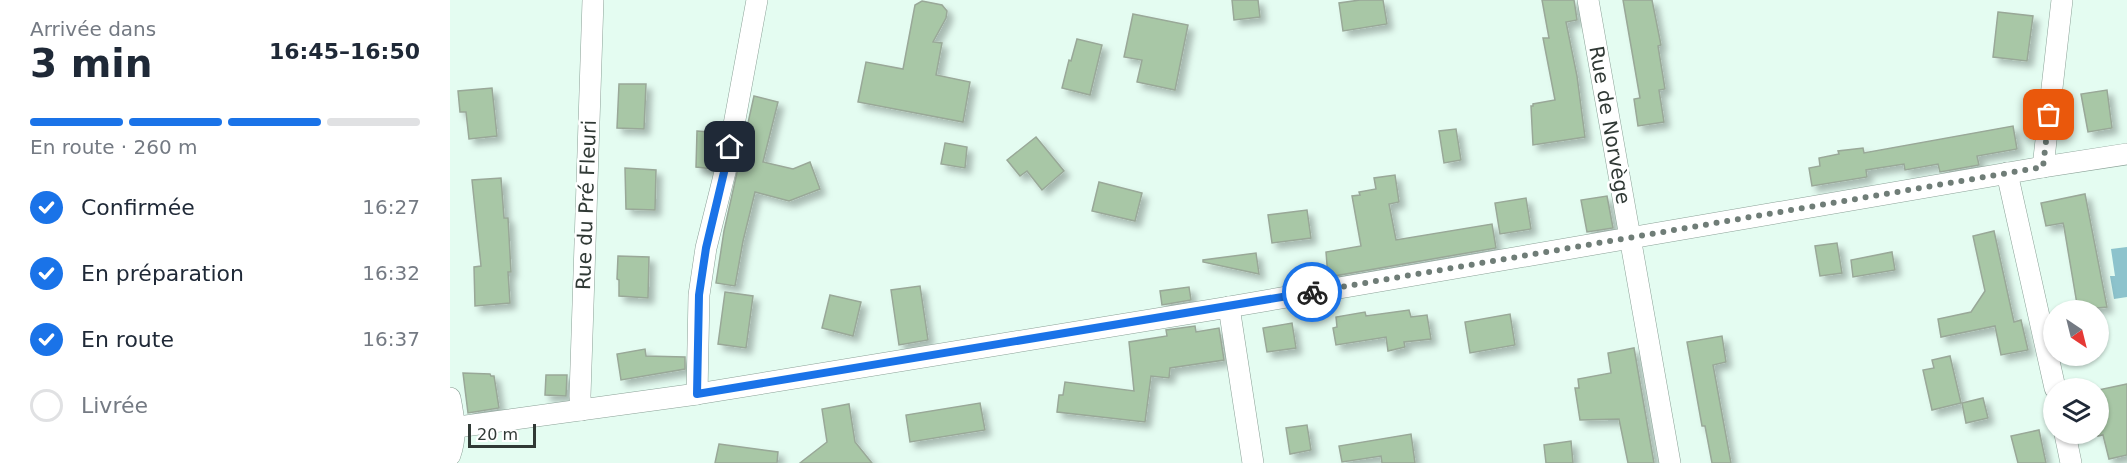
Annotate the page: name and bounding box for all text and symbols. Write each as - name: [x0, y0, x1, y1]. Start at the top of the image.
- text: Arrivée dans: [30, 17, 156, 41]
- text: 16:45–16:50: [269, 39, 420, 64]
- text: 3 min: [30, 41, 152, 86]
- street label: Rue de Norvège: [1584, 44, 1636, 206]
- pin: [2023, 89, 2074, 140]
- icon: bag: [2032, 98, 2065, 131]
- street label: Rue du Pré Fleuri: [571, 120, 601, 290]
- pin: [704, 121, 755, 172]
- icon: home: [713, 130, 746, 163]
- text: En route · 260 m: [30, 135, 198, 159]
- icon: check: [30, 191, 63, 224]
- text: Confirmée: [81, 195, 195, 220]
- text: 16:27: [362, 195, 420, 219]
- icon: check: [30, 257, 63, 290]
- text: En préparation: [81, 261, 244, 286]
- text: 16:32: [362, 261, 420, 285]
- courier: [1282, 262, 1342, 322]
- icon: bike: [1296, 276, 1329, 309]
- north arrow: [2043, 300, 2109, 366]
- map controls: [2043, 300, 2109, 444]
- icon: check: [30, 323, 63, 356]
- text: En route: [81, 327, 174, 352]
- text: 16:37: [362, 327, 420, 351]
- button: layers: [2043, 378, 2109, 444]
- text: Livrée: [81, 393, 148, 418]
- scale bar: [468, 421, 536, 448]
- text: 20 m: [477, 425, 518, 444]

